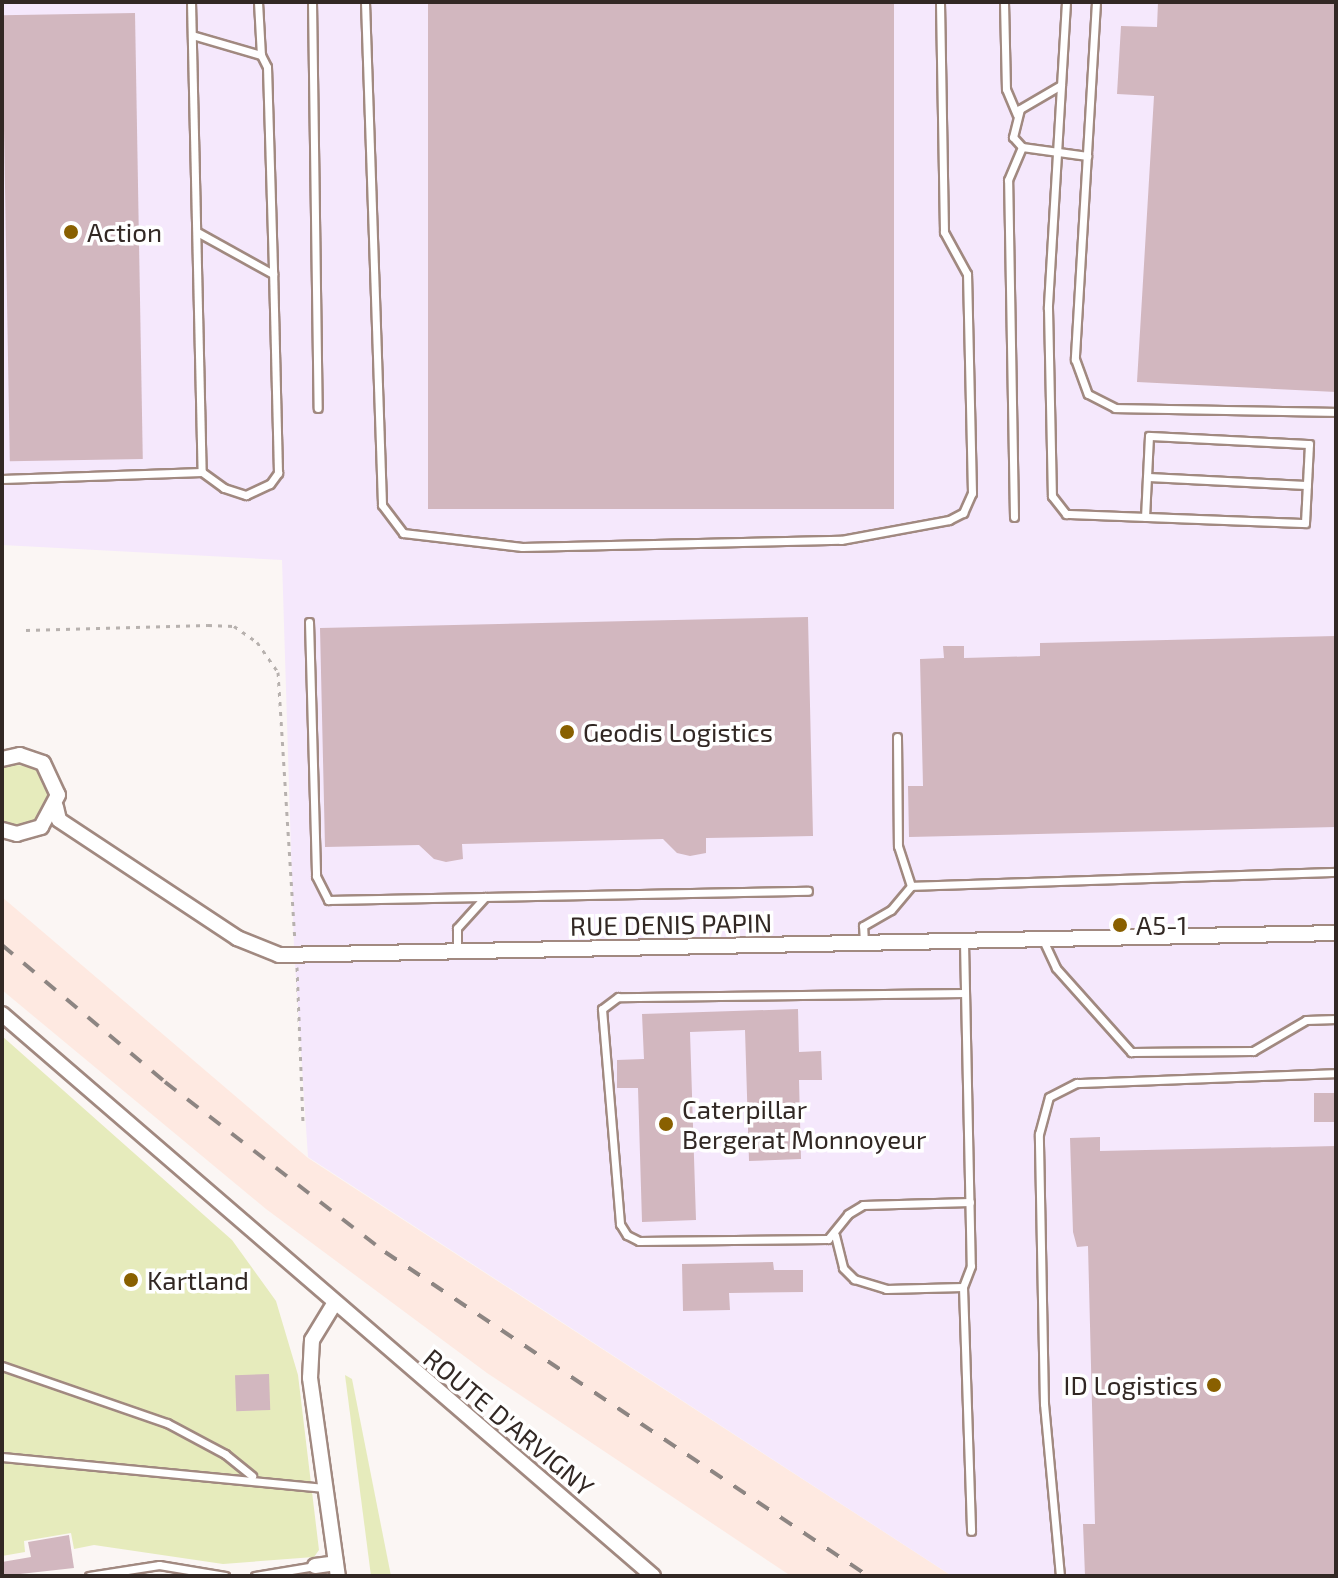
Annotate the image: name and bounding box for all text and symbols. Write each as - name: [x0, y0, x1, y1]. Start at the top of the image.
- place label: Action: [87, 216, 162, 248]
- marker: Action: [62, 223, 80, 241]
- place label: Geodis Logistics: [583, 716, 773, 748]
- marker: Geodis Logistics: [558, 723, 576, 741]
- street label: RUE DENIS PAPIN: [570, 907, 772, 941]
- place label: A5-1: [1136, 909, 1187, 941]
- marker: A5-1: [1111, 916, 1129, 934]
- place label: Caterpillar Bergerat Monnoyeur: [682, 1093, 926, 1154]
- marker: Caterpillar Bergerat Monnoyeur: [657, 1115, 675, 1133]
- place label: Kartland: [147, 1264, 249, 1296]
- marker: Kartland: [122, 1271, 140, 1289]
- street label: ROUTE D'ARVIGNY: [418, 1342, 600, 1502]
- place label: ID Logistics: [1064, 1369, 1198, 1401]
- marker: ID Logistics: [1205, 1376, 1223, 1394]

